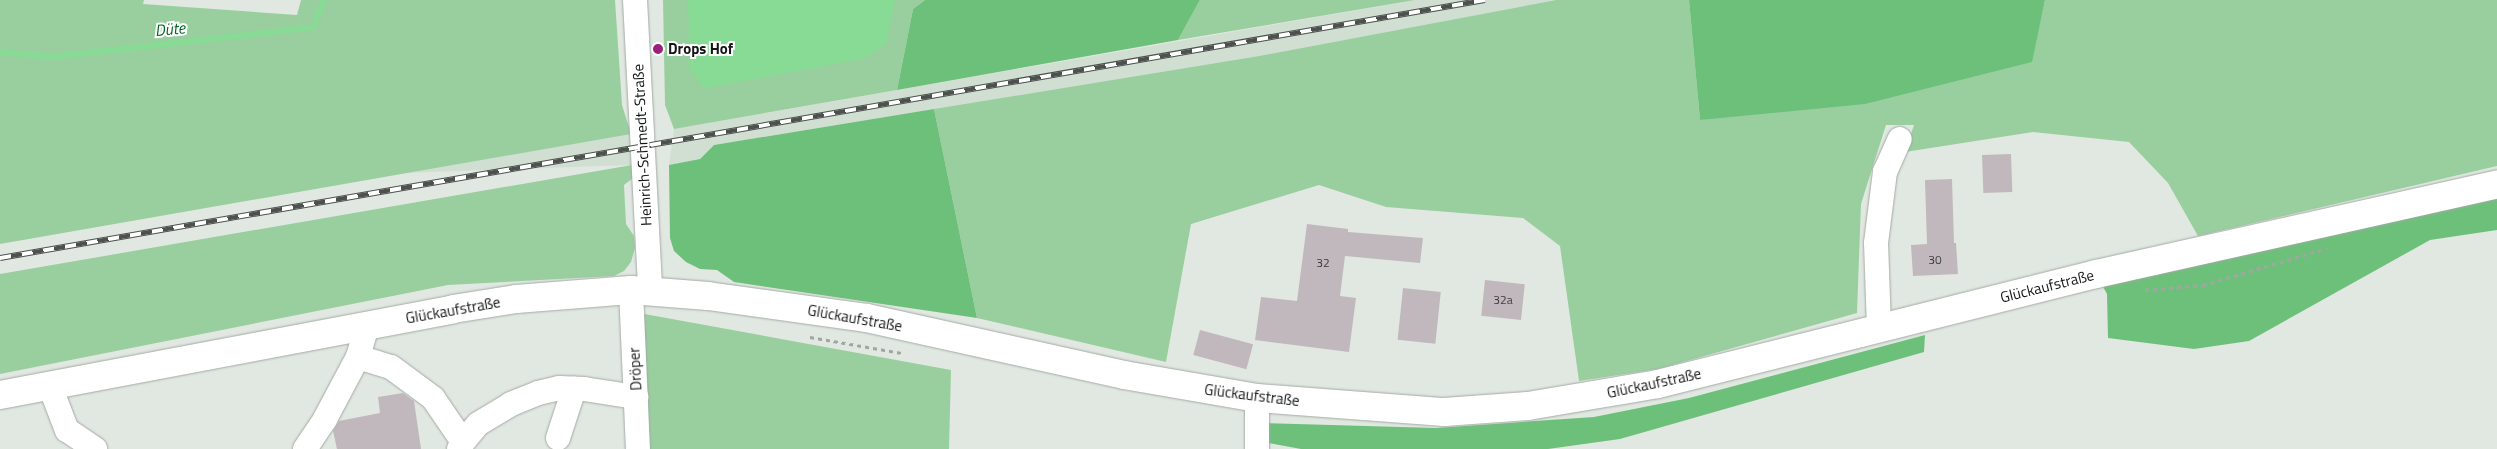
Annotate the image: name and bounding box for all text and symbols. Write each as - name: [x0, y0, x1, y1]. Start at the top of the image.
- water label: Düte: [154, 18, 186, 40]
- place label: Drops Hof: [668, 40, 733, 58]
- marker: Drops Hof: [652, 43, 664, 55]
- street label: Heinrich-Schmedt-Straße: [629, 64, 655, 226]
- house number: 30: [1928, 253, 1942, 267]
- house number: 32: [1316, 256, 1330, 270]
- street label: Glückaufstraße: [1998, 266, 2096, 306]
- street label: Glückaufstraße: [404, 293, 502, 327]
- house number: 32a: [1493, 293, 1513, 307]
- street label: Glückaufstraße: [806, 301, 904, 335]
- street label: Dröper: [625, 347, 645, 391]
- street label: Glückaufstraße: [1605, 364, 1703, 402]
- street label: Glückaufstraße: [1203, 380, 1301, 410]

